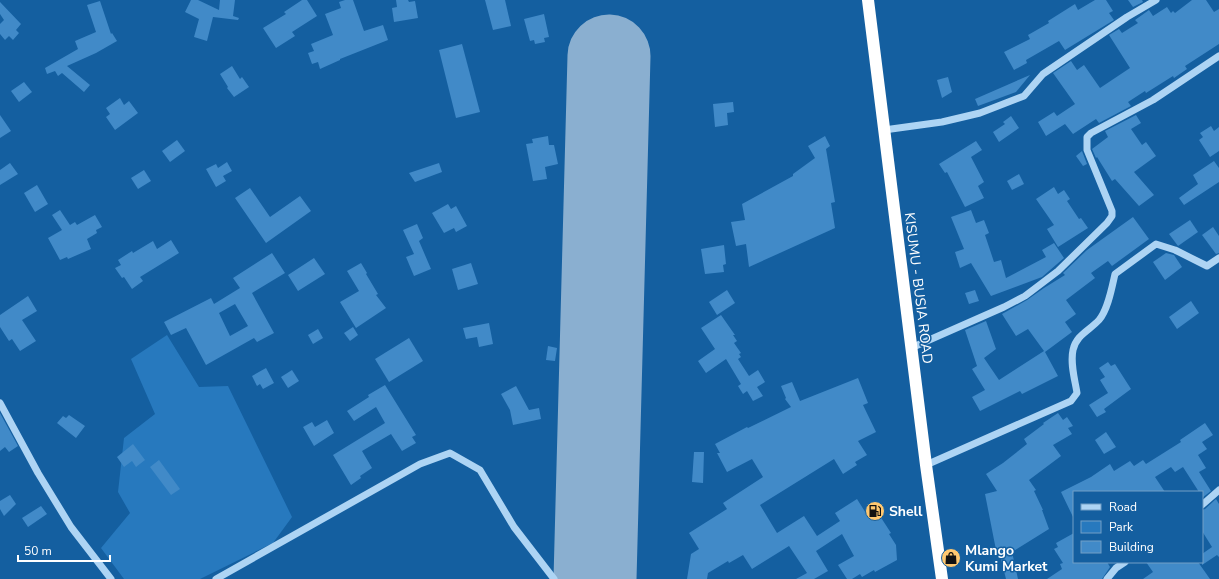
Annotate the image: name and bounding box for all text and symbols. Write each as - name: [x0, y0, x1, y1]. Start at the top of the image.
- street label: KISUMU - BUSIA ROAD: [900, 211, 937, 365]
- legend: [1073, 491, 1203, 563]
- text: Road: [1109, 499, 1137, 515]
- fuel station icon: Shell: [864, 500, 886, 522]
- place label: Shell: [889, 502, 923, 521]
- text: Park: [1109, 519, 1134, 535]
- scale bar: [18, 537, 110, 563]
- text: Building: [1109, 539, 1154, 555]
- place label: Mlango Kumi Market: [965, 541, 1048, 576]
- text: 50 m: [24, 543, 52, 559]
- shop icon: Mlango Kumi Market: [940, 547, 962, 569]

